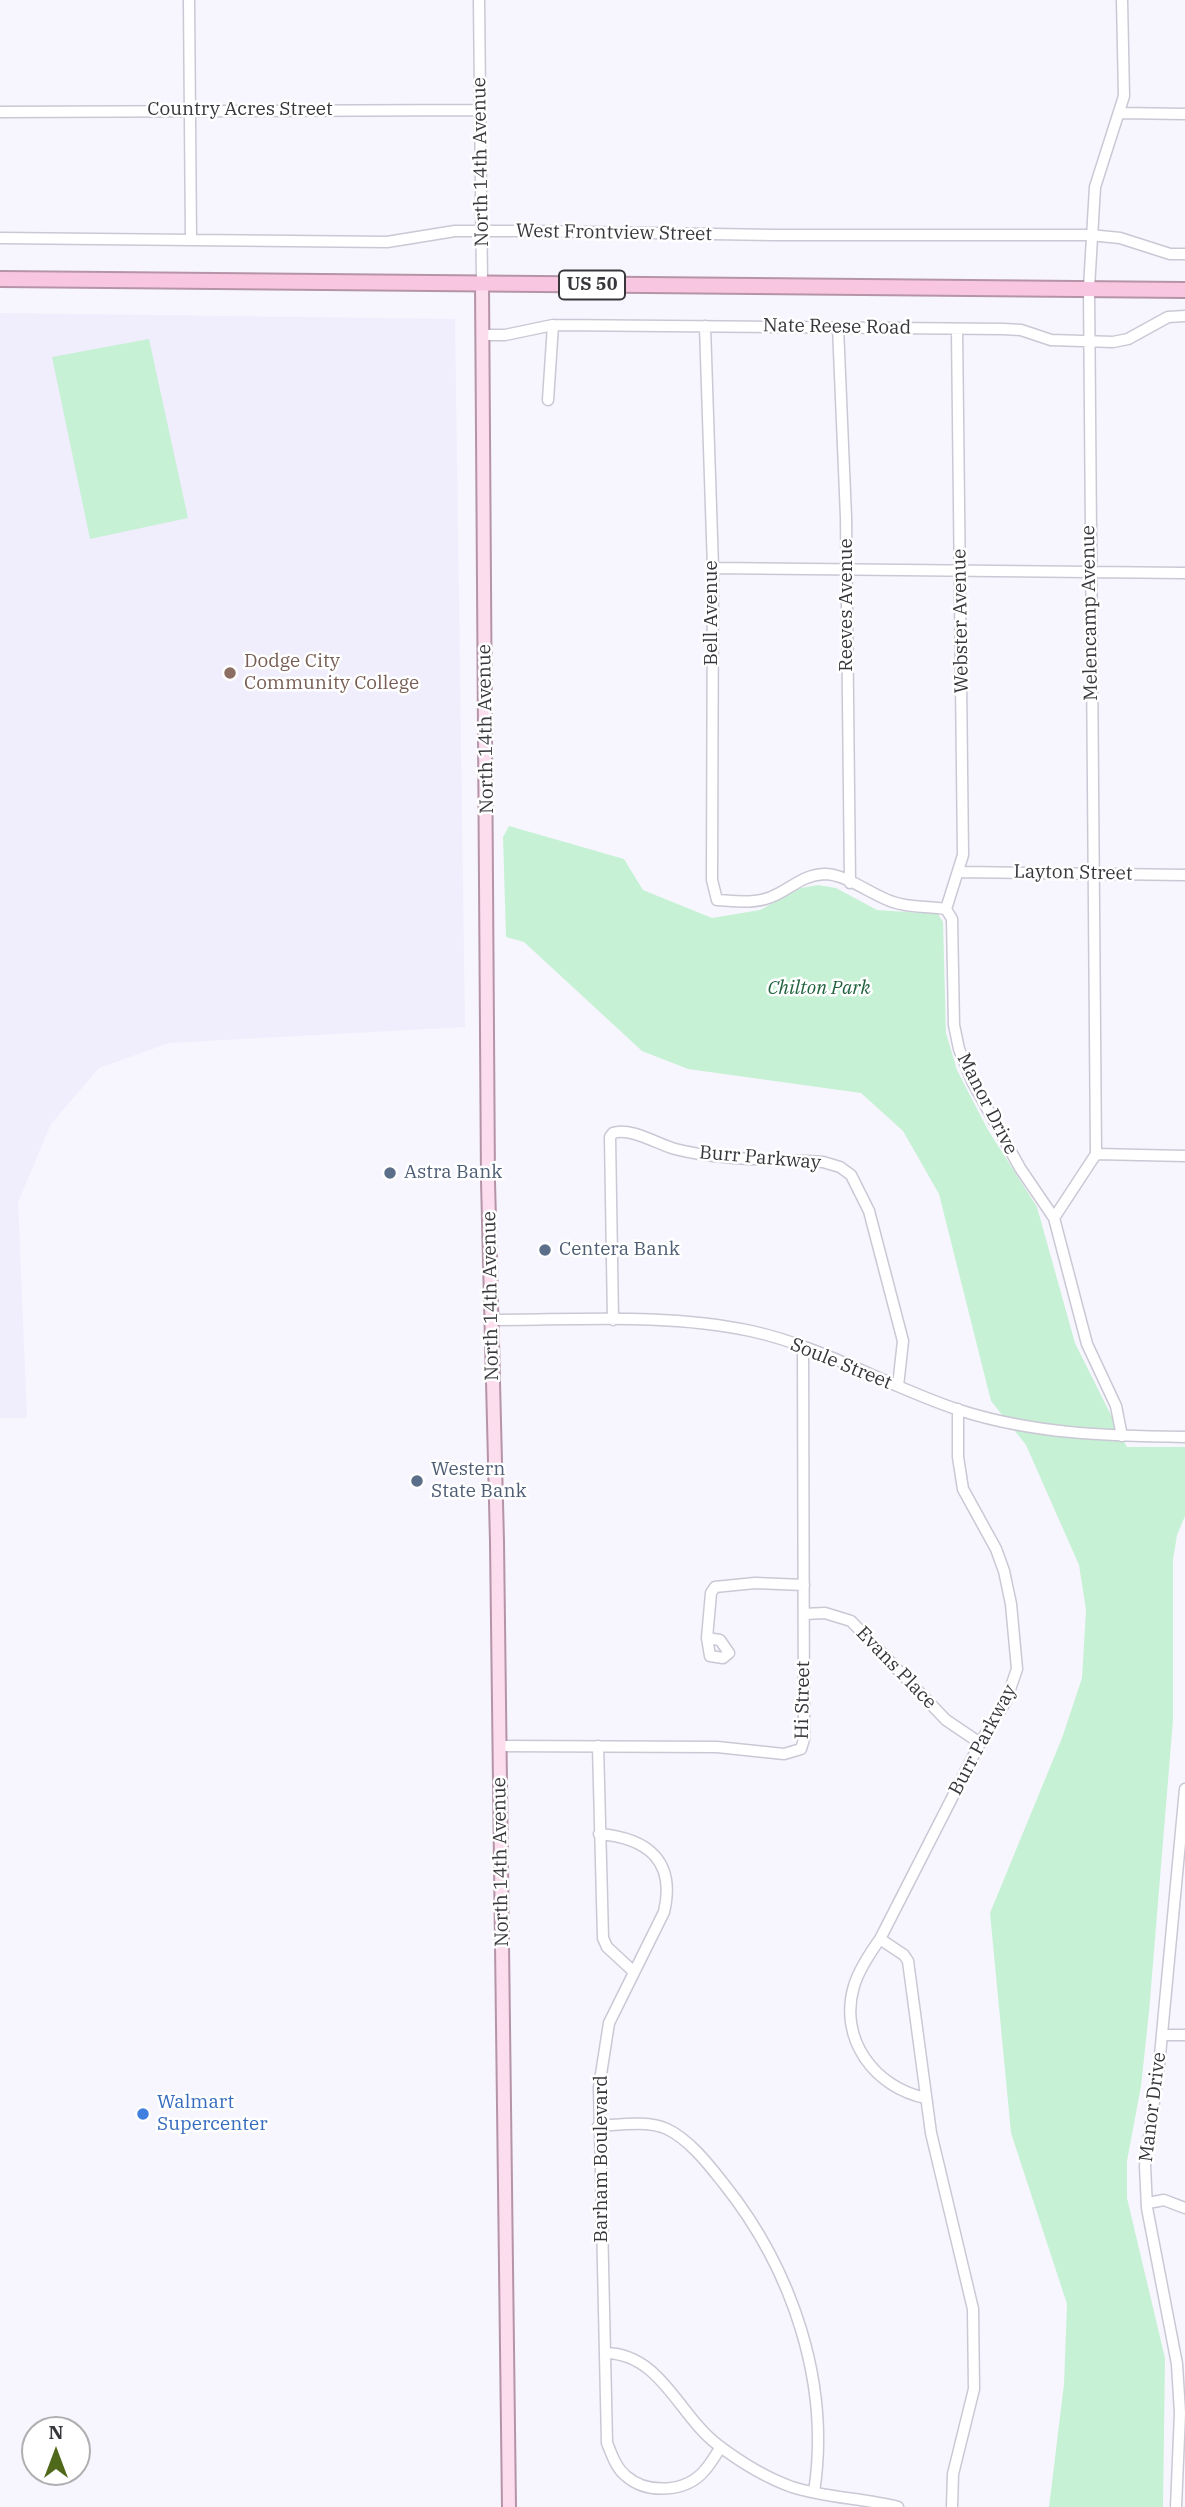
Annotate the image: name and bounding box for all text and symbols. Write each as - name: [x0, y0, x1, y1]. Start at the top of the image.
- street label: North 14th Avenue: [468, 77, 494, 247]
- street label: Country Acres Street: [147, 99, 333, 121]
- street label: West Frontview Street: [516, 220, 712, 246]
- road number: US 50: [559, 270, 625, 300]
- street label: Nate Reese Road: [763, 314, 911, 340]
- street label: Melencamp Avenue: [1077, 525, 1103, 701]
- street label: Reeves Avenue: [836, 538, 858, 672]
- street label: Webster Avenue: [948, 548, 974, 694]
- street label: Bell Avenue: [701, 560, 723, 666]
- street label: North 14th Avenue: [473, 644, 499, 814]
- place label: Dodge City Community College: [244, 651, 419, 695]
- marker: Dodge City Community College: [222, 665, 238, 681]
- street label: Layton Street: [1013, 861, 1133, 885]
- park label: Chilton Park: [767, 978, 871, 1000]
- street label: Manor Drive: [952, 1050, 1022, 1158]
- street label: Burr Parkway: [698, 1141, 822, 1175]
- place label: Astra Bank: [404, 1162, 502, 1184]
- marker: Astra Bank: [382, 1165, 398, 1181]
- street label: North 14th Avenue: [478, 1211, 504, 1381]
- place label: Centera Bank: [559, 1239, 680, 1261]
- marker: Centera Bank: [537, 1242, 553, 1258]
- street label: Soule Street: [787, 1333, 895, 1395]
- place label: Western State Bank: [431, 1459, 527, 1503]
- marker: Western State Bank: [409, 1473, 425, 1489]
- street label: Evans Place: [851, 1622, 941, 1714]
- street label: Hi Street: [791, 1660, 815, 1740]
- street label: Burr Parkway: [944, 1681, 1022, 1799]
- street label: North 14th Avenue: [488, 1777, 514, 1947]
- street label: Manor Drive: [1135, 2051, 1171, 2163]
- street label: Barham Boulevard: [591, 2075, 613, 2243]
- place label: Walmart Supercenter: [157, 2092, 268, 2136]
- marker: Walmart Supercenter: [135, 2106, 151, 2122]
- north arrow: [21, 2416, 91, 2486]
- text: N: [48, 2420, 64, 2444]

